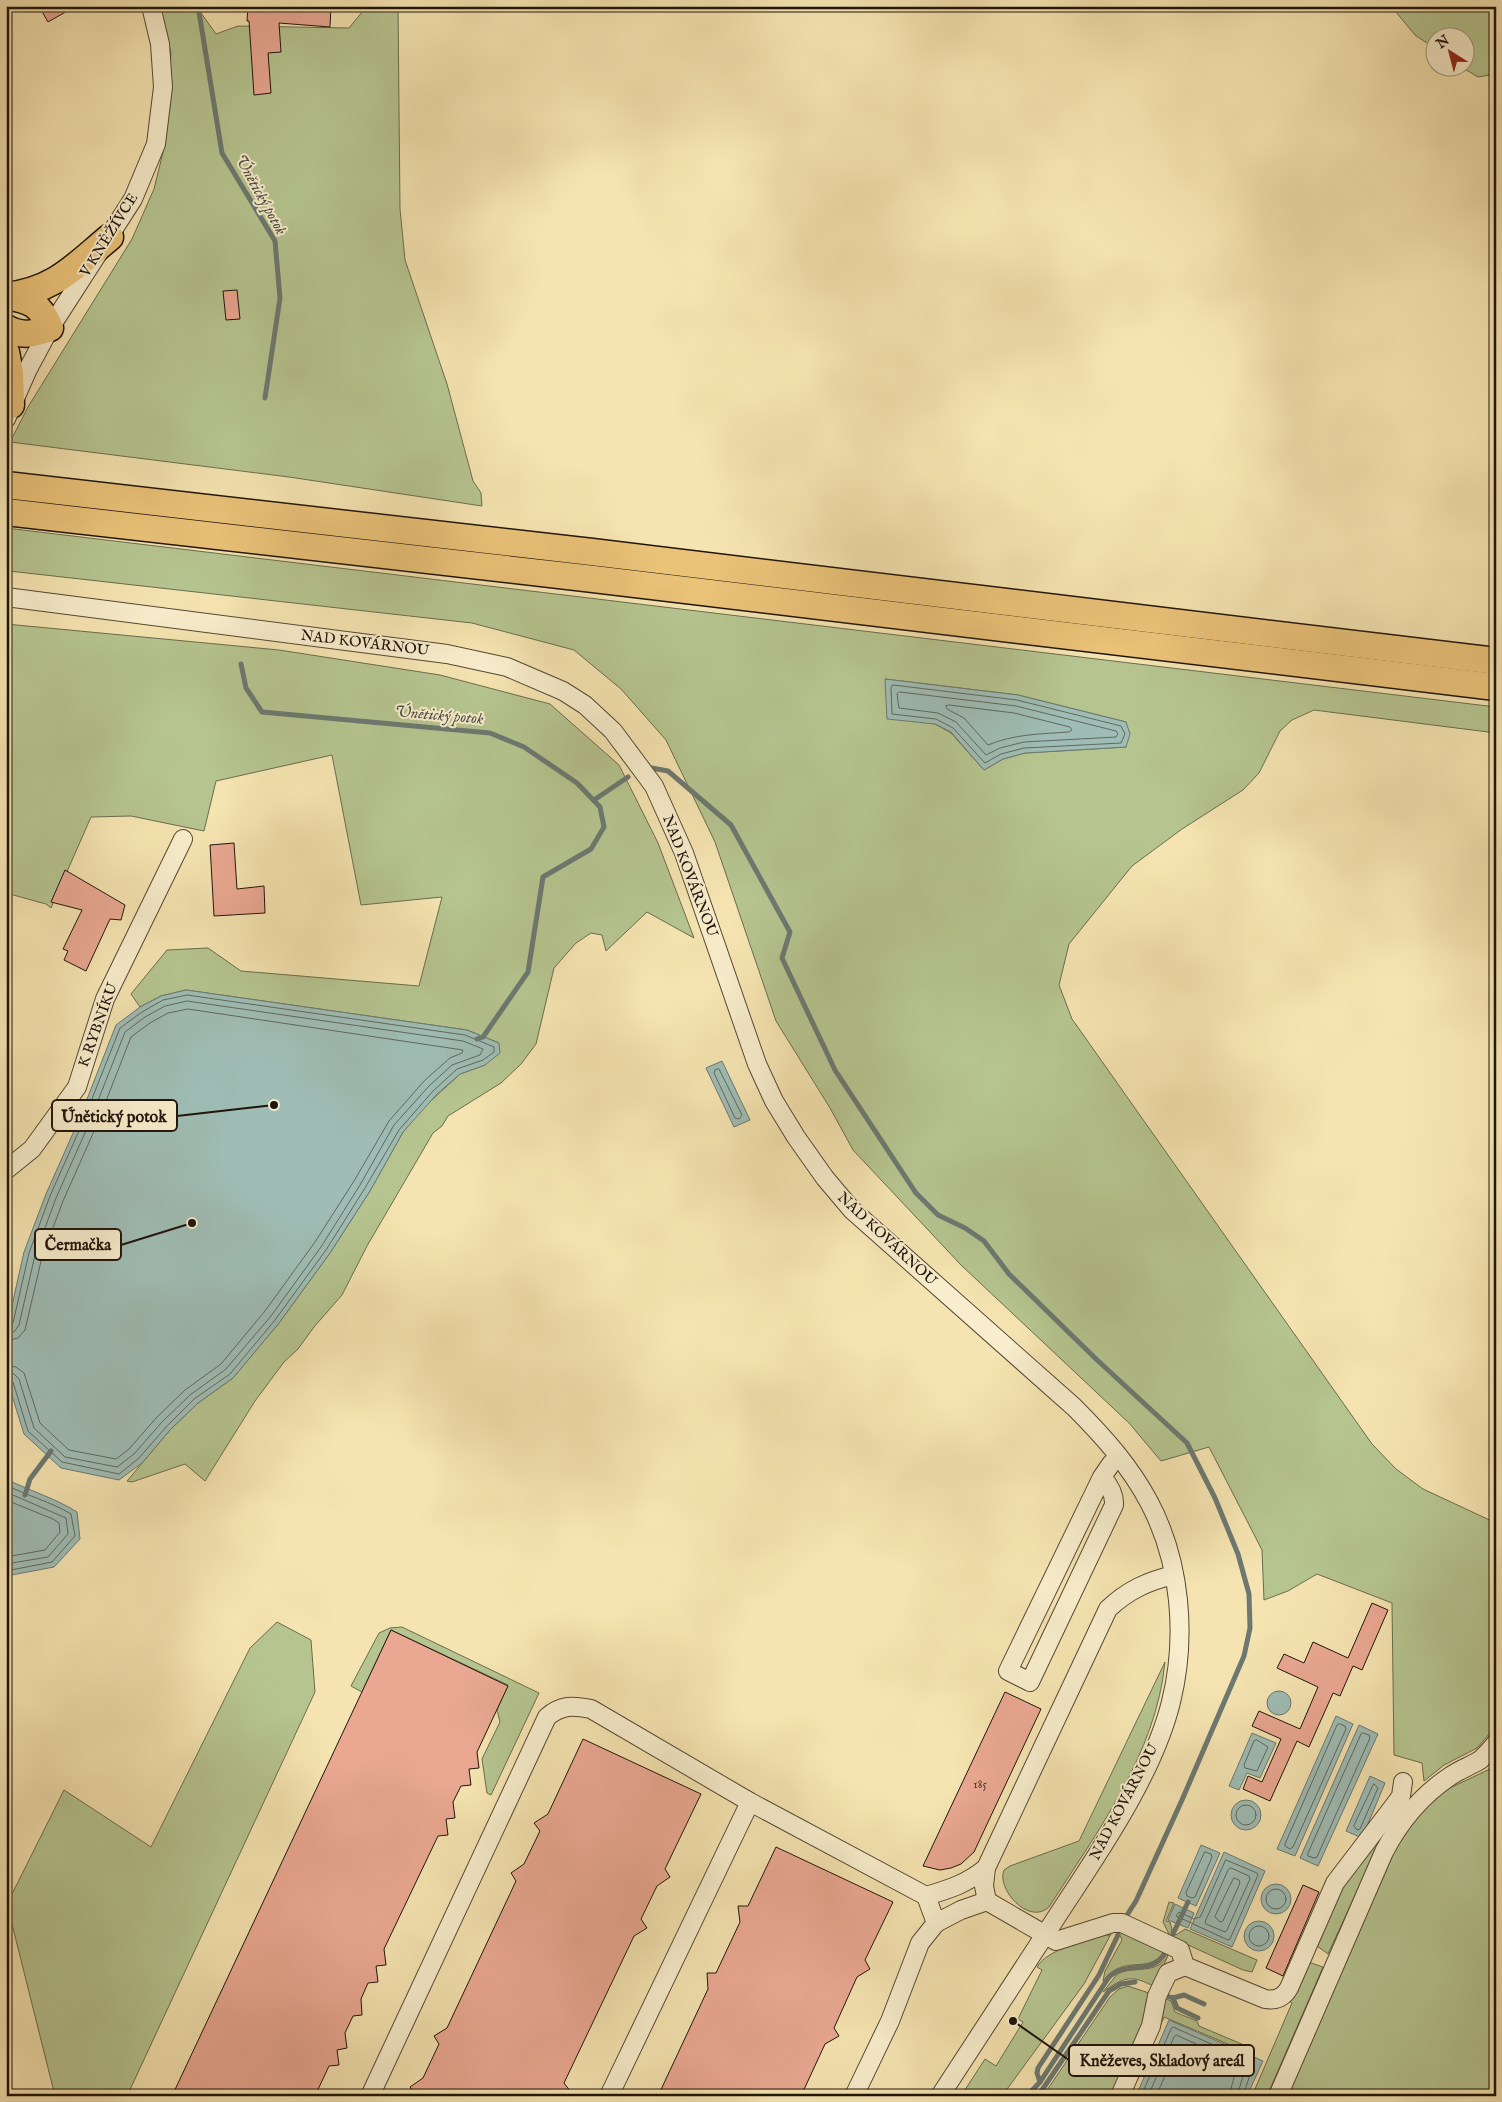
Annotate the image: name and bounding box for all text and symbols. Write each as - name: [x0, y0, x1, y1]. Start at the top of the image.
- north arrow: [1424, 28, 1474, 78]
- text: N: [1432, 31, 1453, 54]
- water label: Únětický potok: [230, 151, 291, 239]
- street label: V KNĚŽÍVCE: [75, 190, 142, 281]
- street label: NAD KOVÁRNOU: [300, 626, 431, 660]
- water label: Únětický potok: [394, 701, 485, 730]
- street label: NAD KOVÁRNOU: [658, 812, 722, 940]
- street label: K RYBNÍKU: [74, 980, 122, 1070]
- callout: Únětický potok: [52, 1100, 177, 1131]
- text: Únětický potok: [60, 1106, 167, 1128]
- street label: NAD KOVÁRNOU: [833, 1188, 941, 1290]
- callout: Čermačka: [35, 1229, 121, 1260]
- text: Čermačka: [45, 1234, 112, 1256]
- street label: NAD KOVÁRNOU: [1085, 1740, 1163, 1864]
- house number: 185: [973, 1777, 987, 1792]
- callout: Kněževes, Skladový areál: [1069, 2045, 1254, 2076]
- text: Kněževes, Skladový areál: [1080, 2052, 1245, 2072]

